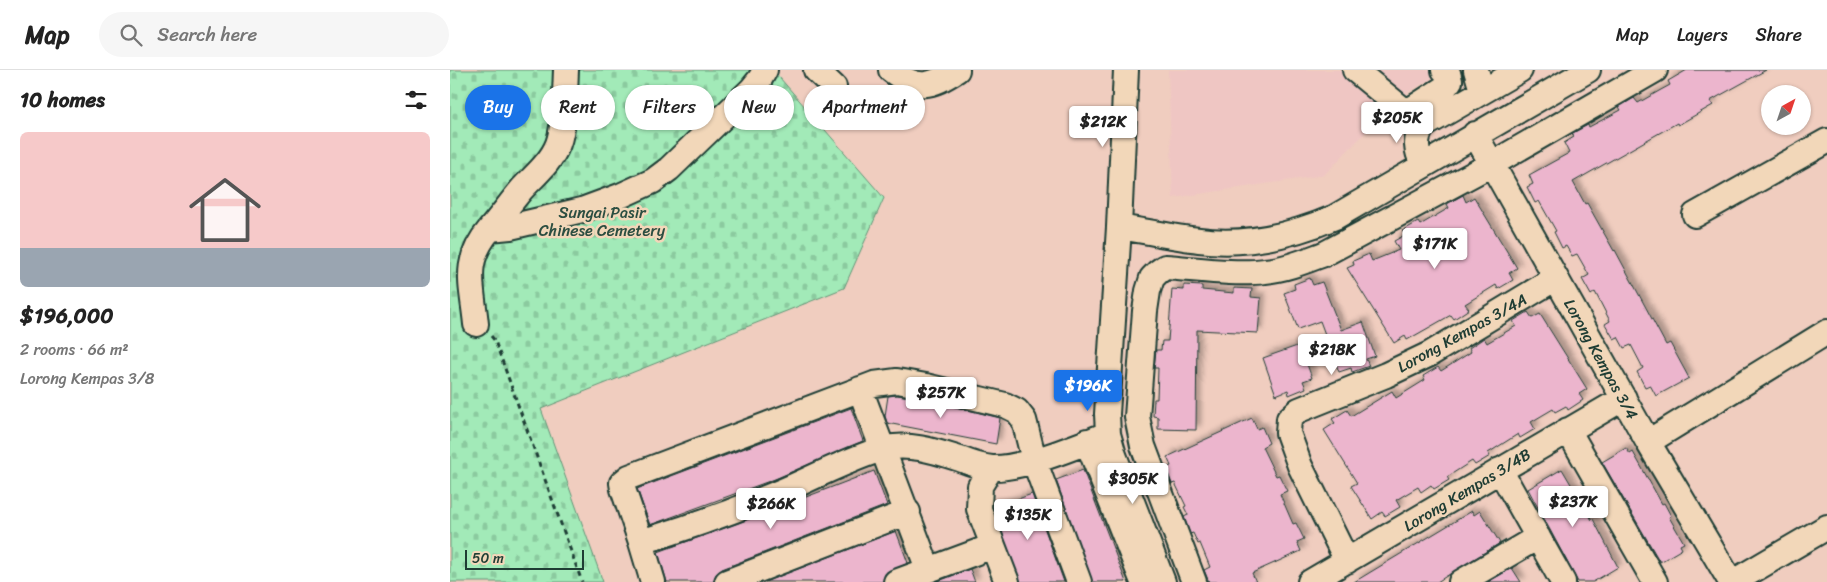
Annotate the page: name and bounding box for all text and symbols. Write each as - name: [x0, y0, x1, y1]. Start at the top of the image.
- search box: [99, 12, 449, 57]
- text: Map: [25, 14, 69, 56]
- text: Search here: [157, 18, 257, 51]
- text: Map: [1616, 19, 1649, 51]
- text: Layers: [1677, 19, 1728, 51]
- text: Share: [1756, 19, 1802, 51]
- icon: search: [117, 21, 145, 49]
- text: 10 homes: [20, 81, 105, 119]
- chip: Buy: [465, 85, 531, 130]
- chip: Rent: [541, 85, 615, 130]
- chip: Filters: [625, 85, 714, 130]
- chip: New: [724, 85, 794, 130]
- chip: Apartment: [804, 85, 925, 130]
- north arrow: [1761, 85, 1811, 135]
- map controls: [1761, 85, 1811, 135]
- icon: filters: [402, 86, 430, 114]
- pin: $205K: [1362, 102, 1432, 144]
- text: $205K: [1372, 103, 1422, 132]
- pin: $212K: [1068, 106, 1138, 148]
- text: $212K: [1080, 107, 1126, 136]
- icon: home: [180, 165, 270, 255]
- park label: Sungai Pasir Chinese Cemetery: [539, 198, 666, 245]
- pin: $171K: [1400, 228, 1470, 270]
- text: $171K: [1413, 229, 1457, 258]
- street label: Lorong Kempas 3/4A: [1391, 285, 1533, 381]
- street label: Lorong Kempas 3/4: [1556, 293, 1646, 425]
- text: $196,000: [20, 297, 113, 335]
- pin: $218K: [1297, 334, 1367, 376]
- text: 2 rooms · 66 m²: [20, 335, 129, 364]
- text: $218K: [1309, 335, 1355, 364]
- text: Lorong Kempas 3/8: [20, 364, 154, 393]
- pin: $196K: [1053, 370, 1123, 412]
- text: $196K: [1065, 371, 1111, 400]
- pin: $257K: [906, 376, 976, 419]
- text: $257K: [917, 378, 965, 407]
- street label: Lorong Kempas 3/4B: [1397, 440, 1537, 540]
- pin: $305K: [1098, 462, 1168, 505]
- text: $305K: [1108, 464, 1158, 493]
- pin: $237K: [1538, 486, 1608, 528]
- text: $237K: [1549, 487, 1597, 516]
- pin: $266K: [736, 488, 806, 530]
- text: $266K: [747, 489, 795, 518]
- pin: $135K: [993, 498, 1063, 541]
- text: $135K: [1005, 500, 1051, 529]
- text: 50 m: [472, 546, 504, 571]
- scale bar: [465, 547, 584, 570]

